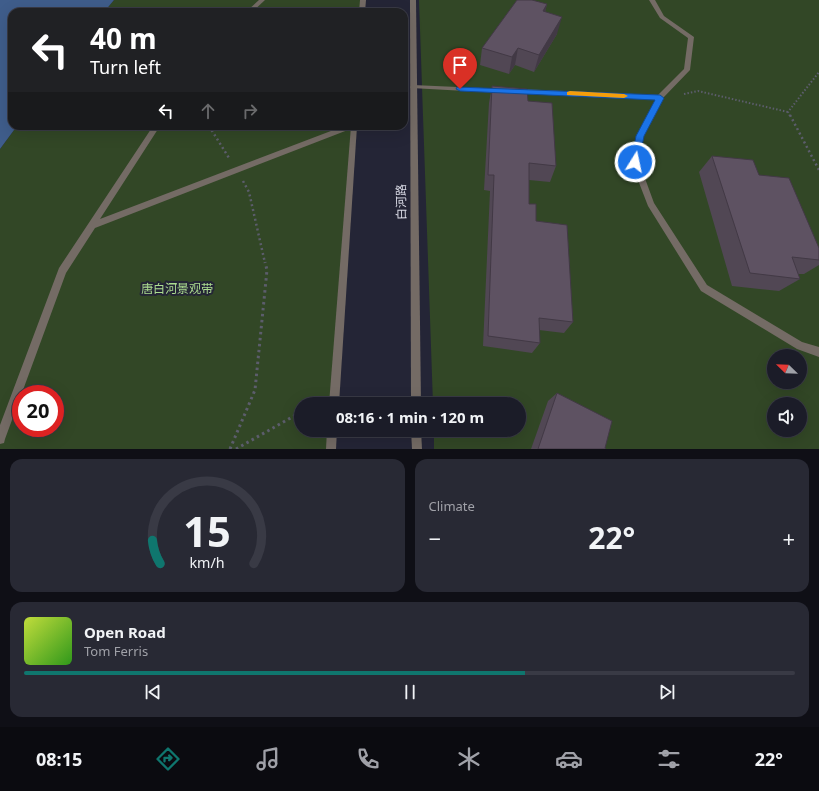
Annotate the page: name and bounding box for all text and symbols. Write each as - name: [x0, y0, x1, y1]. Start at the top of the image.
- text: 40 m: [90, 19, 157, 57]
- icon: left: [24, 24, 76, 76]
- pin: [443, 48, 477, 89]
- icon: arrive: [449, 54, 471, 76]
- text: Turn left: [90, 55, 161, 79]
- icon: left: [155, 100, 177, 122]
- icon: ahead: [197, 100, 219, 122]
- icon: right: [239, 100, 261, 122]
- position arrow: [614, 141, 656, 183]
- street label: 白河路: [392, 184, 410, 220]
- park label: 唐白河景观带: [141, 280, 213, 297]
- north arrow: [767, 349, 807, 389]
- map controls: [767, 349, 807, 437]
- speed limit sign: 20: [12, 385, 64, 437]
- button: sound: [767, 397, 807, 437]
- text: 08:16 · 1 min · 120 m: [336, 407, 484, 427]
- text: Climate: [429, 497, 475, 515]
- text: 15: [183, 502, 231, 558]
- text: 22°: [588, 517, 635, 558]
- text: −: [429, 523, 441, 553]
- text: +: [782, 523, 795, 553]
- text: km/h: [190, 552, 225, 571]
- text: Open Road: [84, 622, 166, 642]
- text: Tom Ferris: [84, 642, 148, 660]
- icon: previous: [142, 681, 164, 703]
- icon: pause: [399, 681, 421, 703]
- icon: next: [656, 681, 678, 703]
- icon: directions: [154, 745, 182, 773]
- icon: music: [254, 745, 282, 773]
- icon: phone: [354, 745, 382, 773]
- icon: climate: [455, 745, 483, 773]
- icon: car: [555, 745, 583, 773]
- icon: filters: [655, 745, 683, 773]
- text: 08:15: [36, 747, 82, 771]
- text: 22°: [755, 747, 783, 771]

